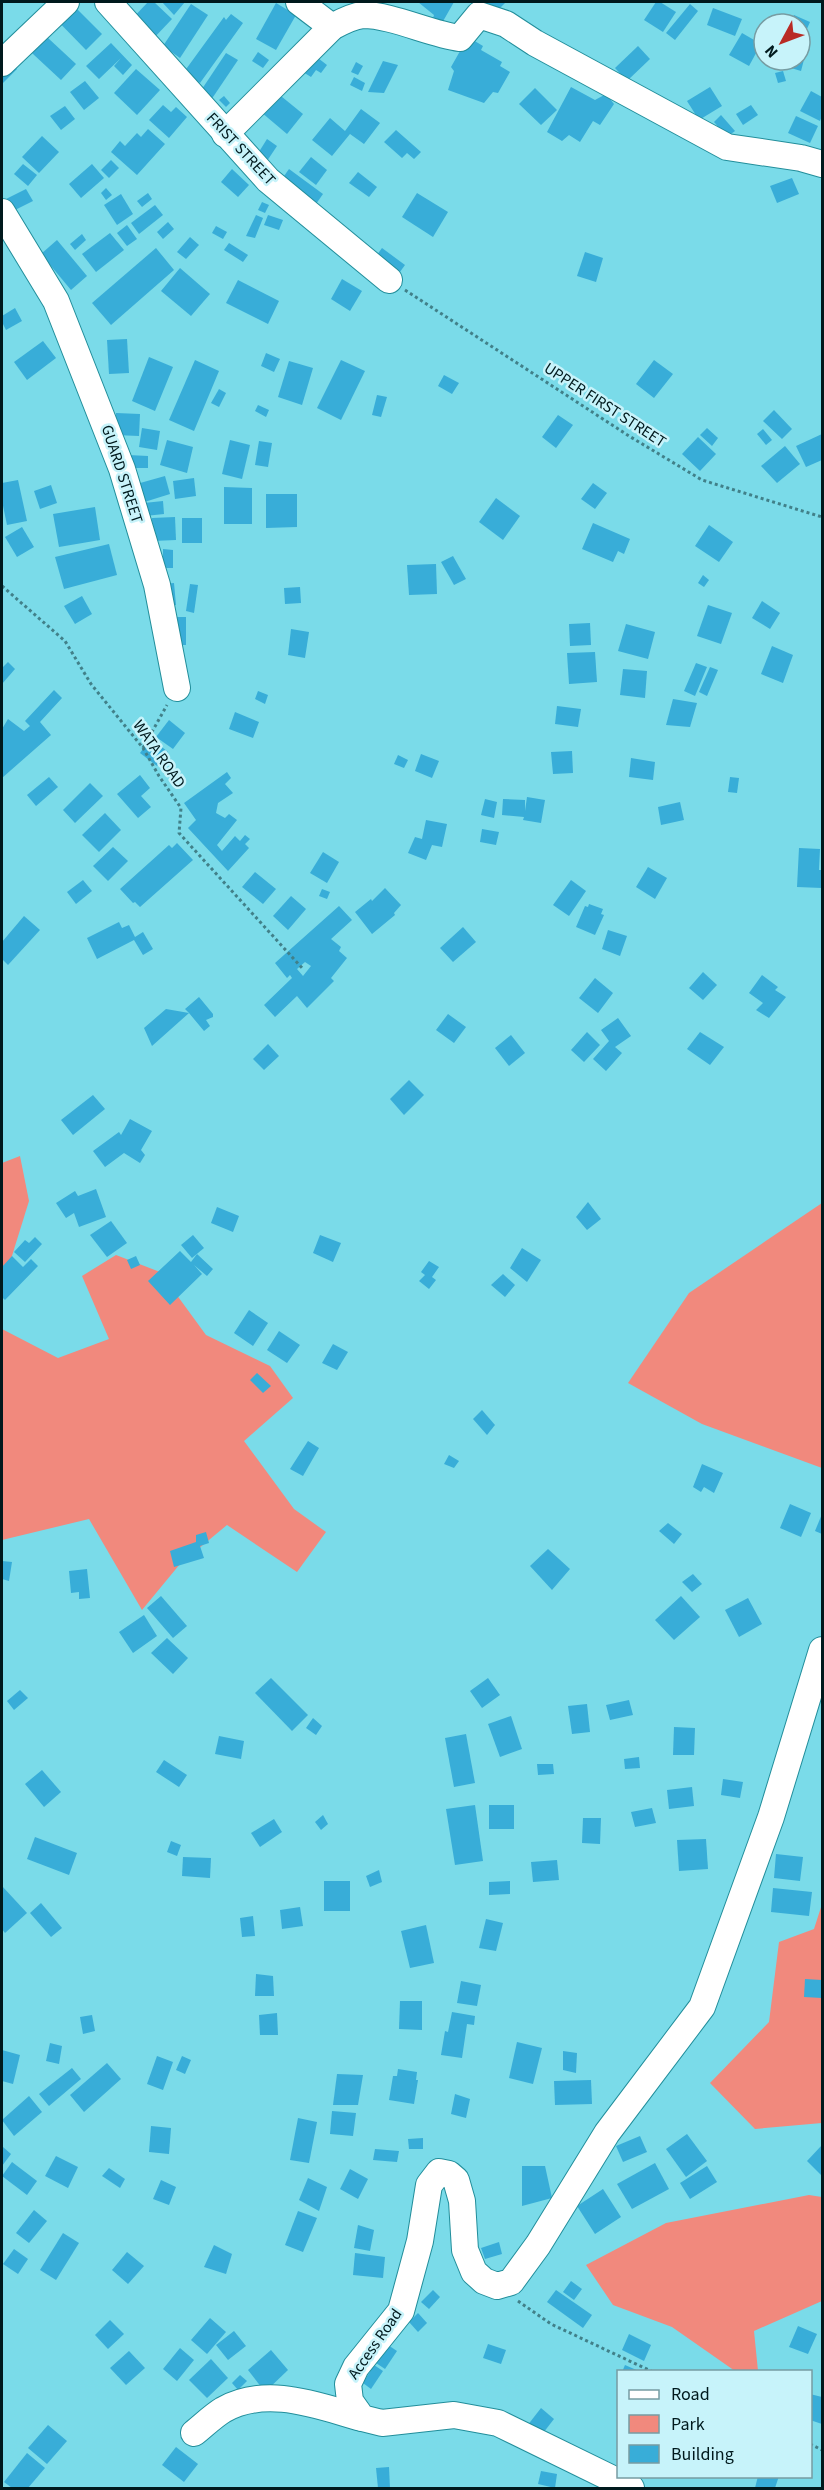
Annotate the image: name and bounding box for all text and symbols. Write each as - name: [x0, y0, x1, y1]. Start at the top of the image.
- north arrow: [752, 12, 812, 72]
- text: N: [760, 40, 783, 62]
- street label: FRIST STREET: [201, 108, 281, 191]
- street label: UPPER FIRST STREET: [540, 357, 671, 453]
- street label: GUARD STREET: [96, 422, 148, 526]
- street label: WATA ROAD: [128, 716, 191, 793]
- street label: Access Road: [343, 2304, 407, 2384]
- legend: [617, 2370, 812, 2478]
- text: Road: [671, 2382, 710, 2407]
- text: Park: [671, 2412, 705, 2437]
- text: Building: [671, 2442, 734, 2467]

